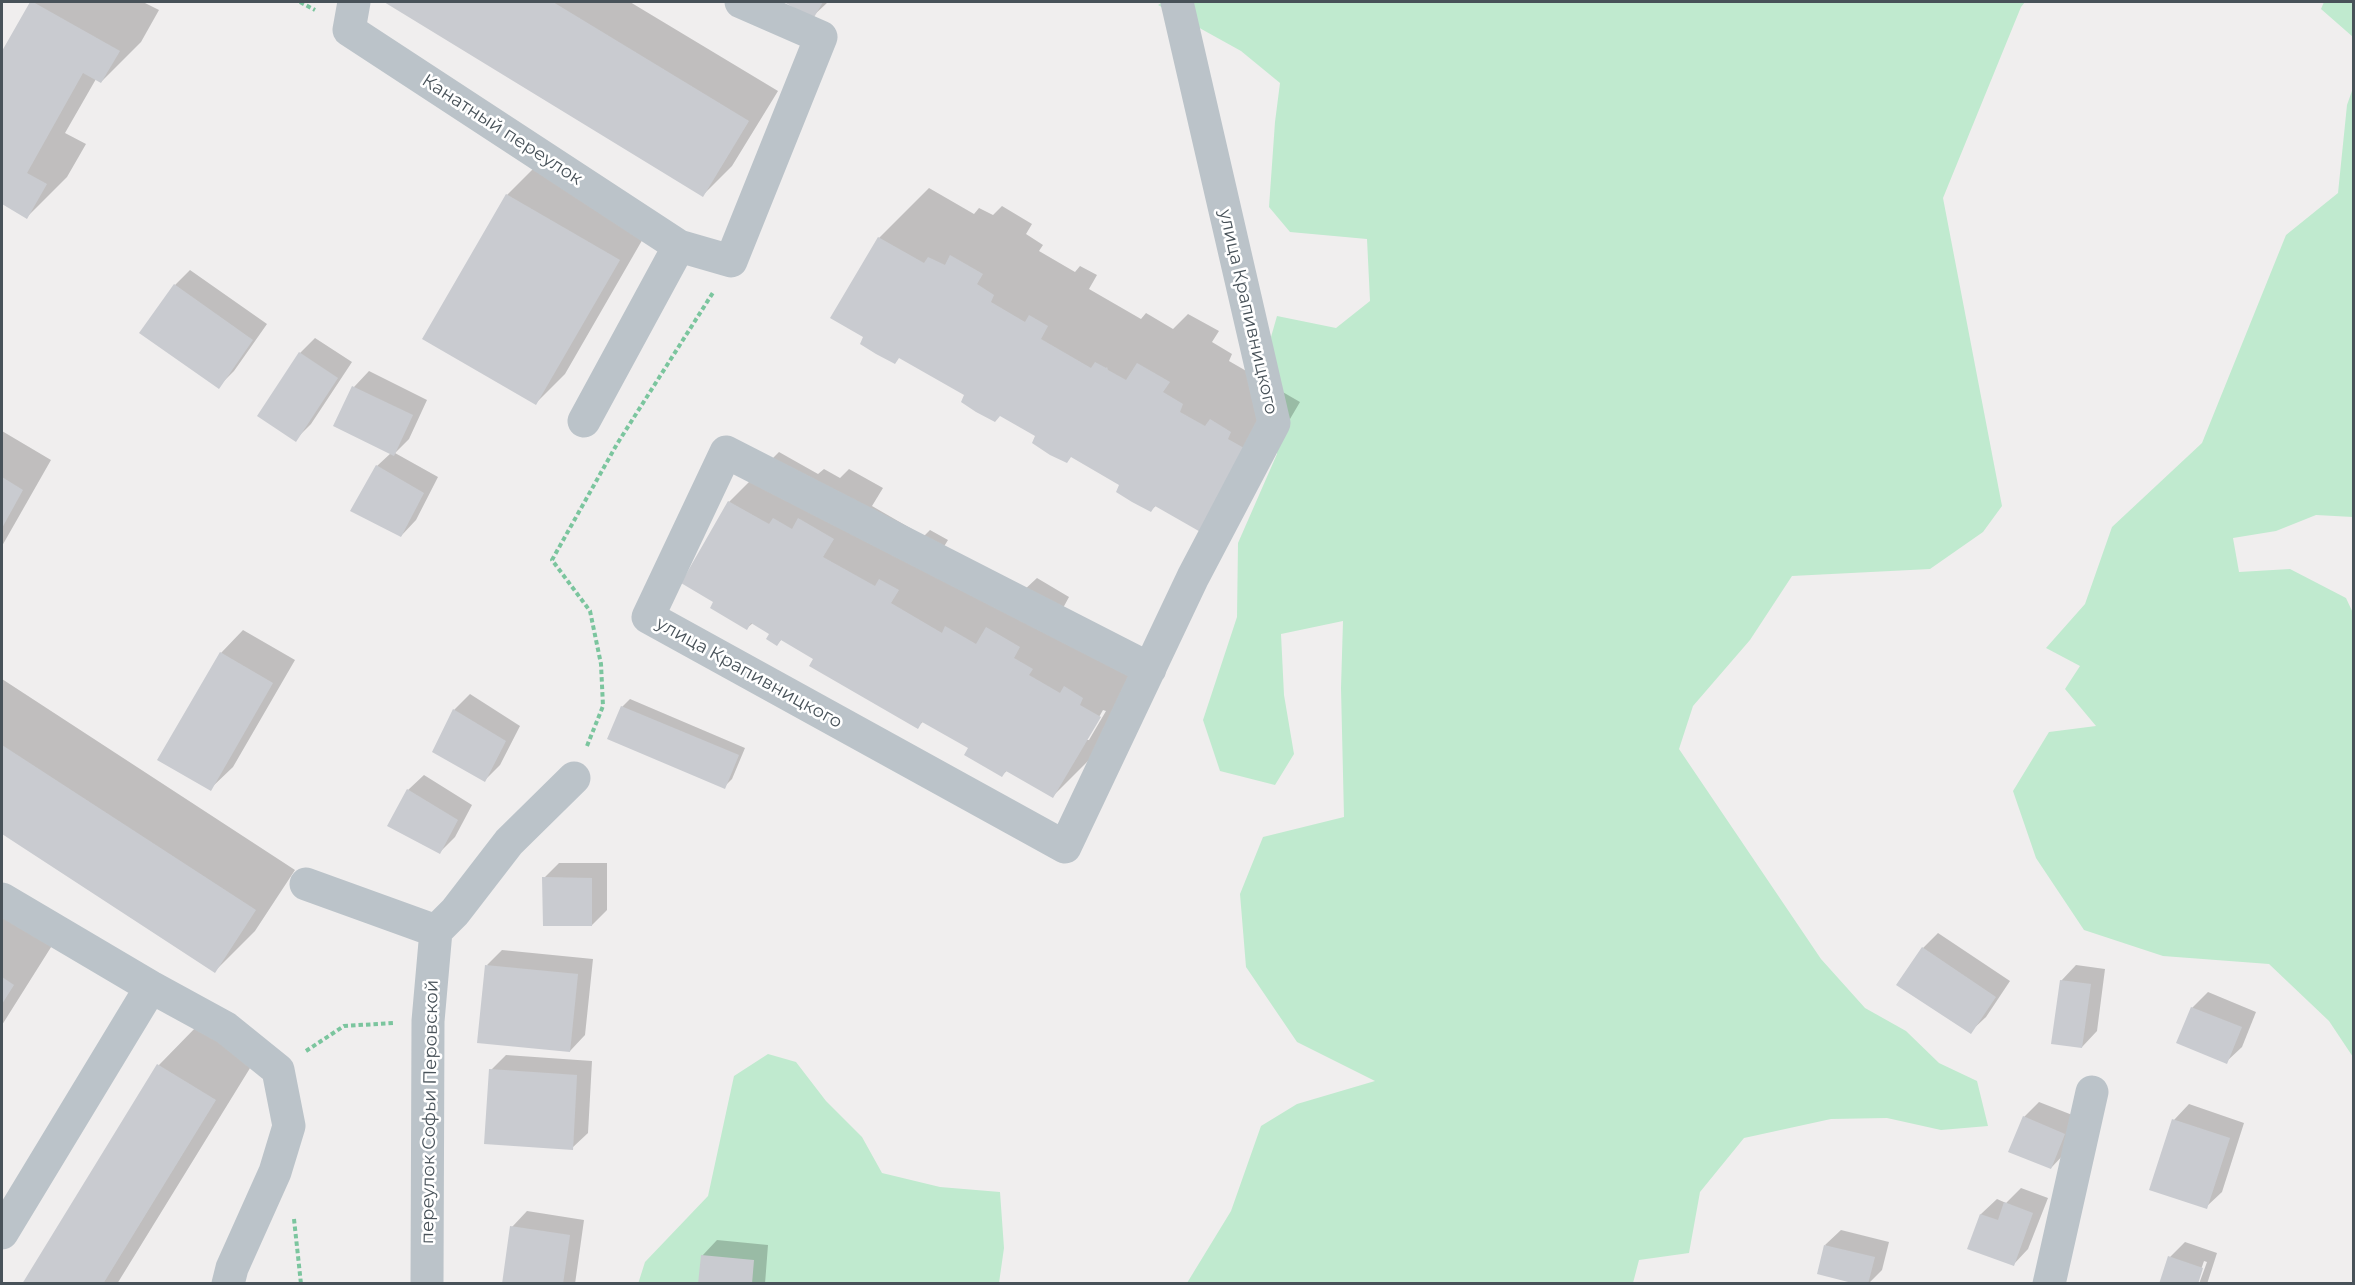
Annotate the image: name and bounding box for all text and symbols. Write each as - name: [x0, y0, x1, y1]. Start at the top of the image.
- street label: Канатный переулок: [418, 70, 586, 190]
- street label: улица Крапивницкого: [1214, 207, 1282, 417]
- street label: улица Крапивницкого: [652, 613, 846, 733]
- street label: переулок Софьи Перовской: [417, 980, 443, 1244]

